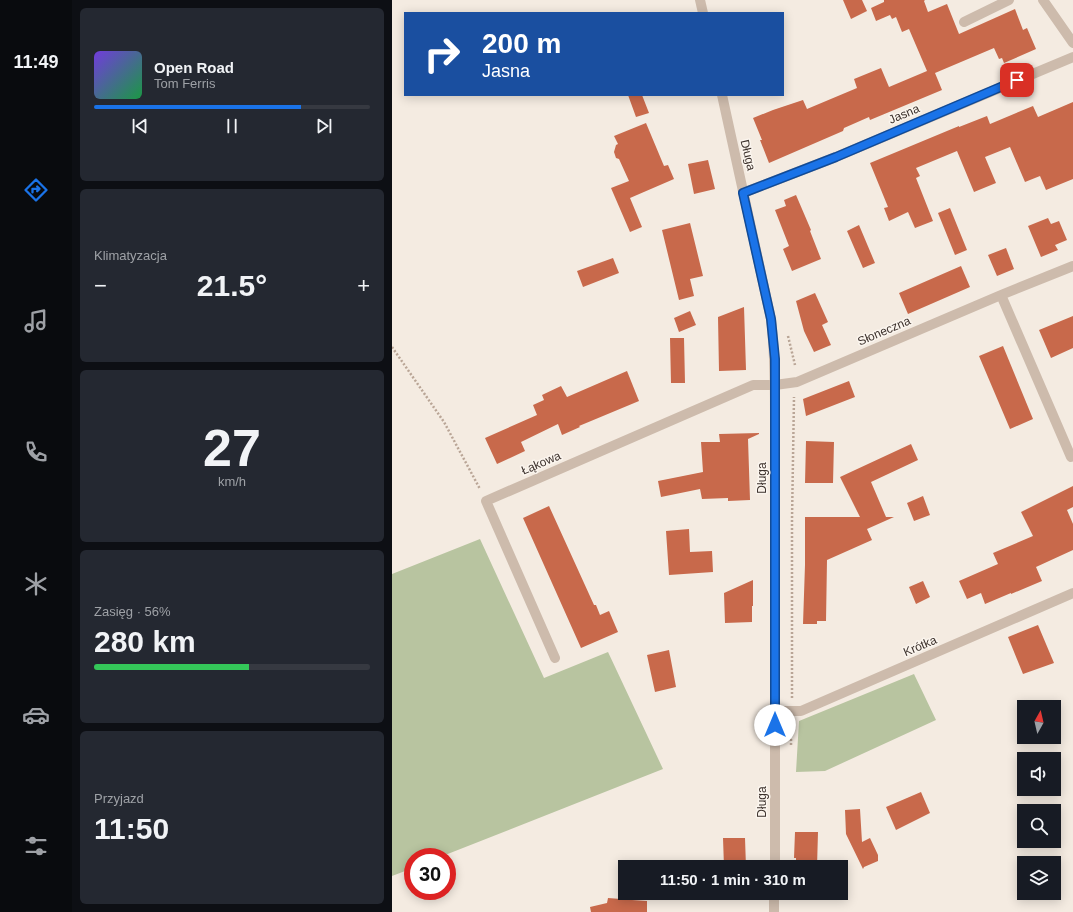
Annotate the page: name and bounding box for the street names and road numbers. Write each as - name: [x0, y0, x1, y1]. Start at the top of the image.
- street label: Jasna: [887, 101, 922, 127]
- street label: Długa: [738, 138, 758, 172]
- street label: Słoneczna: [855, 313, 913, 348]
- street label: Łąkowa: [519, 448, 563, 478]
- street label: Długa: [755, 462, 769, 494]
- street label: Krótka: [901, 633, 939, 659]
- street label: Długa: [755, 786, 769, 818]

